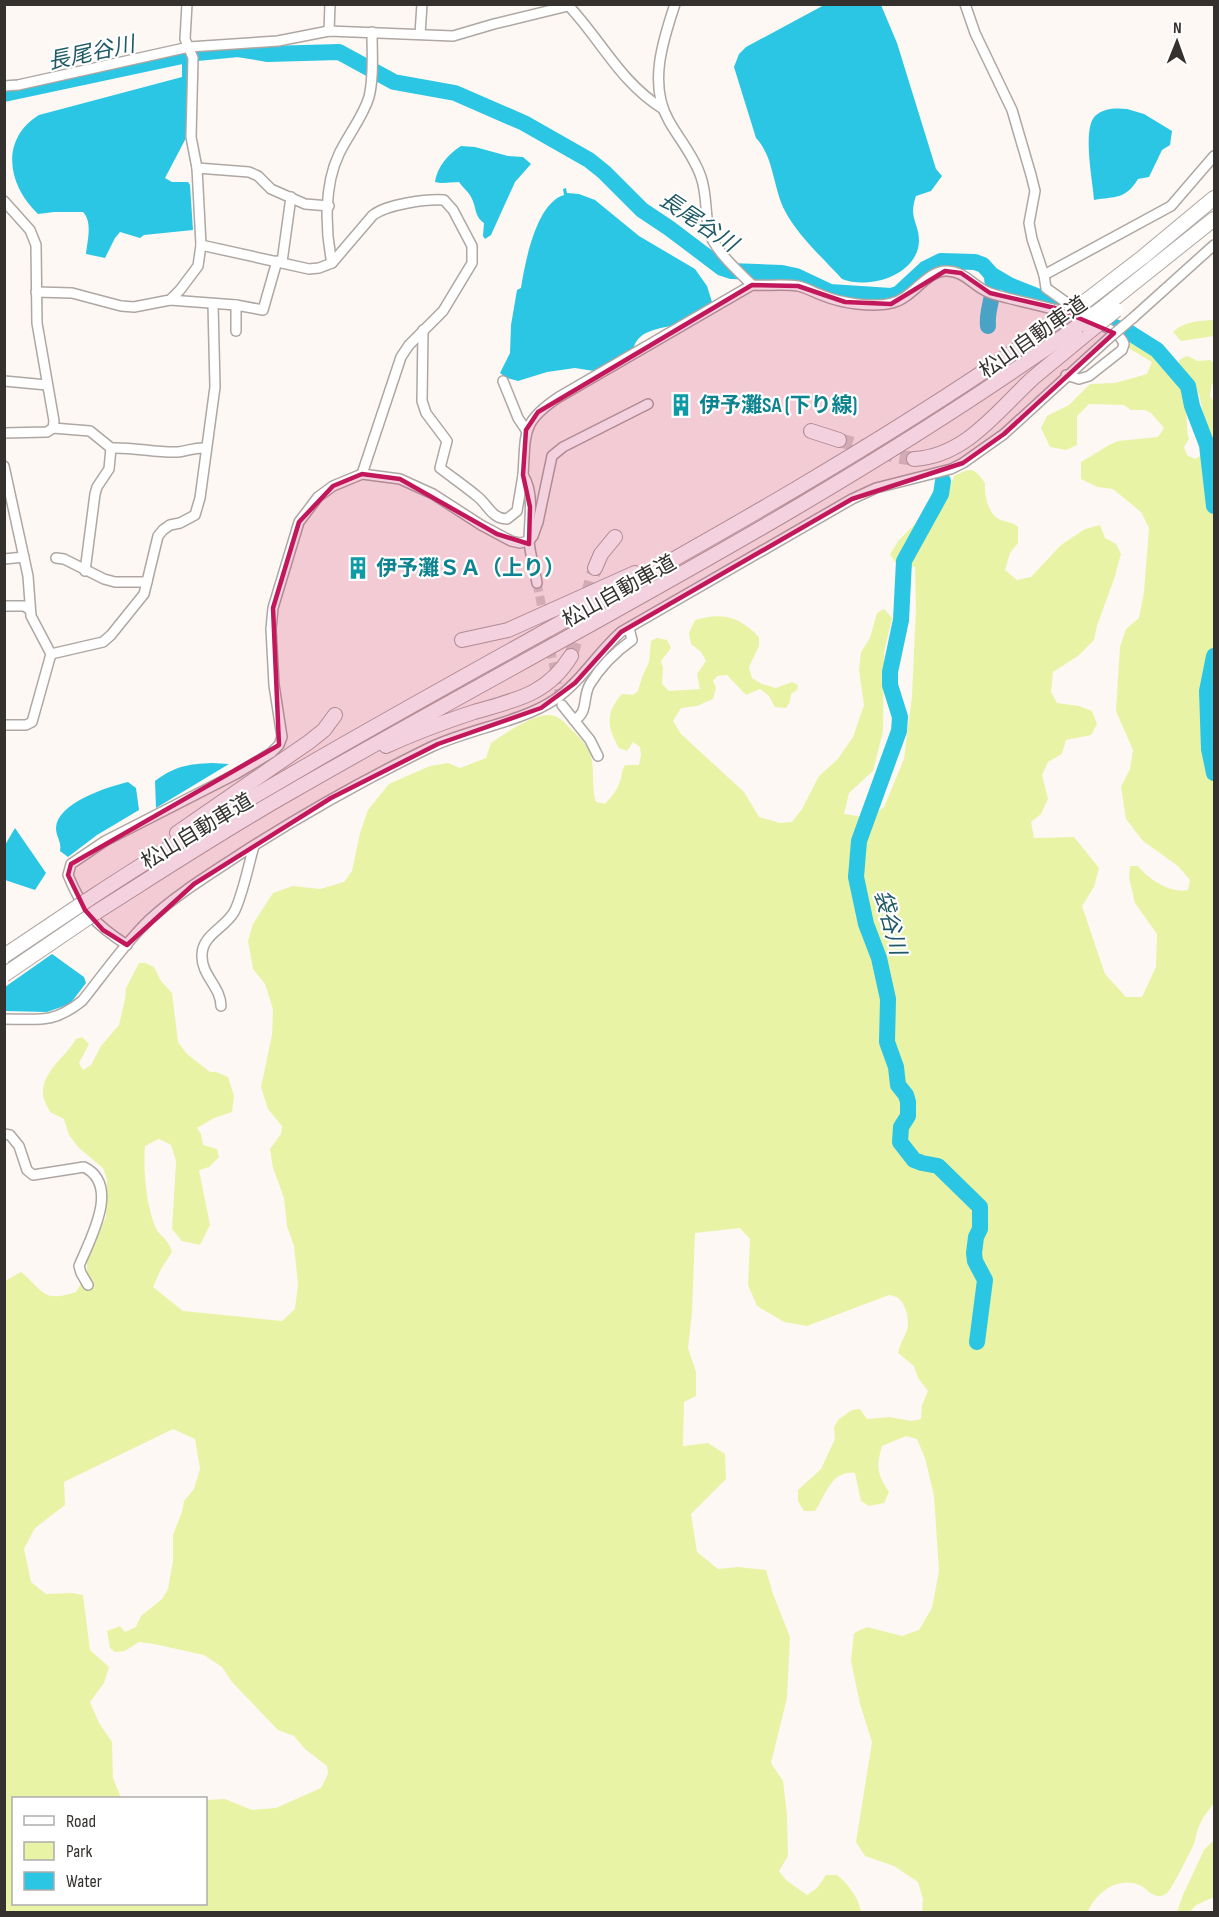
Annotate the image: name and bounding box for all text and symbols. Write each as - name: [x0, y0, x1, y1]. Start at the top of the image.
- north arrow: [1147, 12, 1207, 72]
- text: N: [1173, 19, 1182, 38]
- water label: 長尾谷川: [45, 31, 139, 76]
- water label: 長尾谷川: [654, 186, 744, 259]
- street label: 松山自動車道: [975, 291, 1092, 384]
- building icon: 伊予灘SA (下り線): [668, 392, 694, 418]
- place label: 伊予灘SA (下り線): [699, 393, 857, 418]
- street label: 松山自動車道: [558, 550, 680, 633]
- building icon: 伊予灘ＳＡ（上り）: [345, 555, 371, 581]
- place label: 伊予灘ＳＡ（上り）: [376, 556, 565, 581]
- street label: 松山自動車道: [137, 788, 258, 875]
- water label: 袋谷川: [868, 887, 912, 960]
- legend: [12, 1797, 207, 1905]
- text: Road: [66, 1811, 96, 1832]
- text: Park: [66, 1841, 92, 1862]
- text: Water: [66, 1871, 102, 1892]

